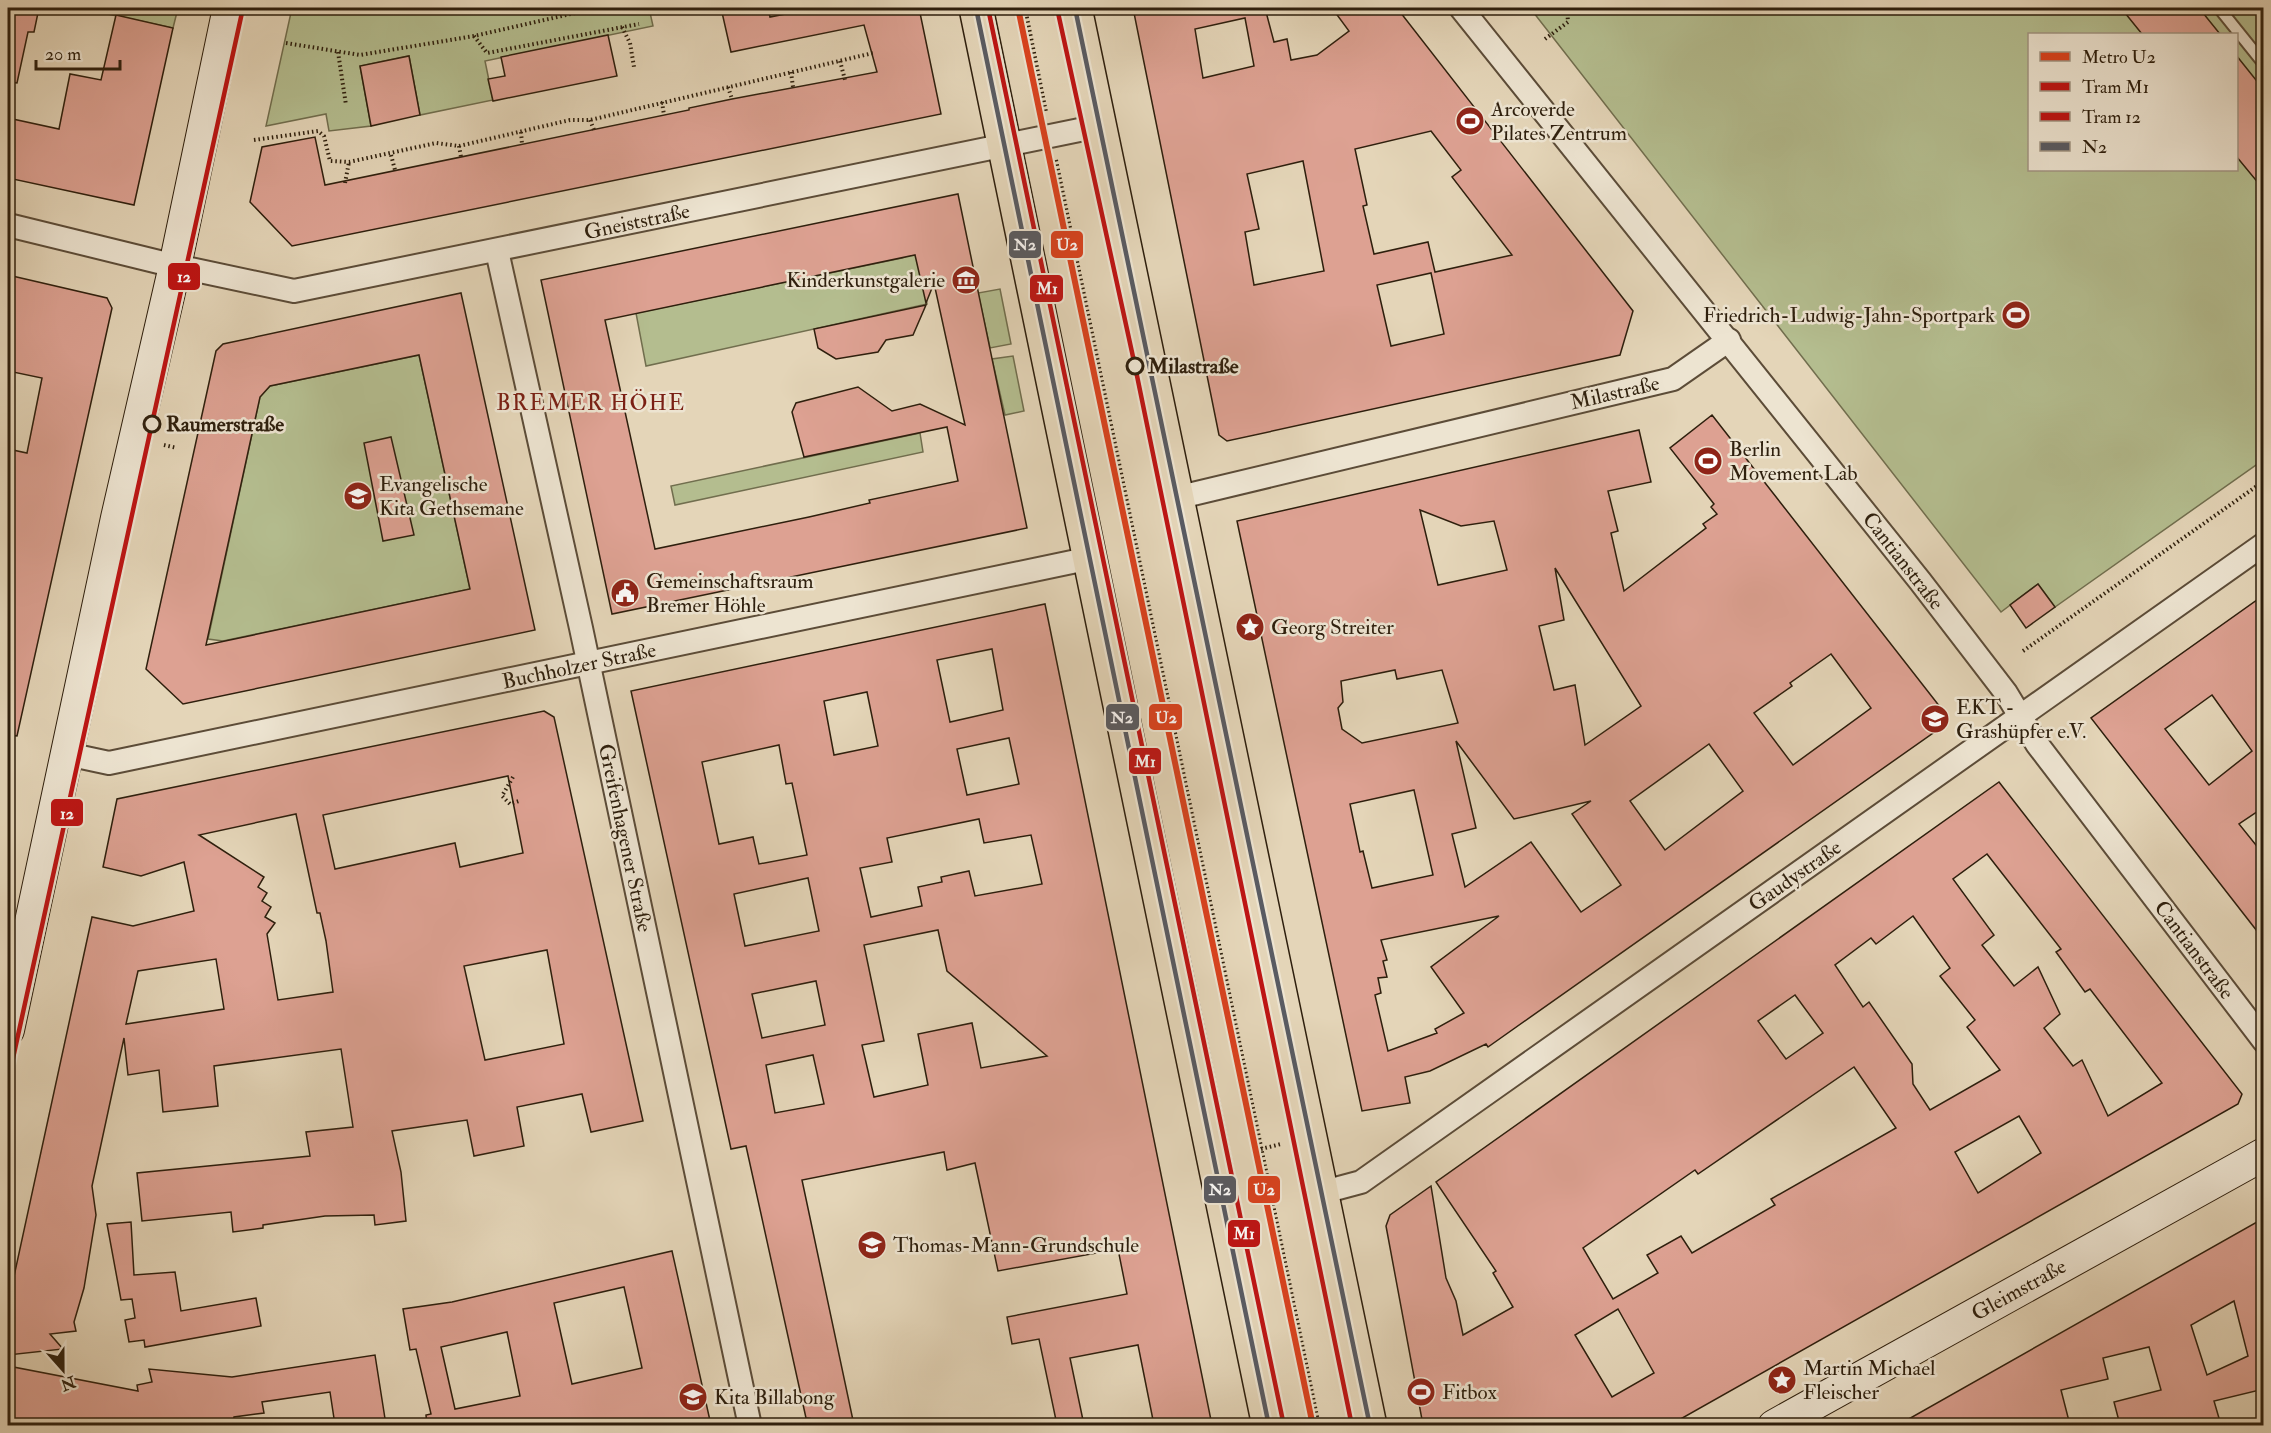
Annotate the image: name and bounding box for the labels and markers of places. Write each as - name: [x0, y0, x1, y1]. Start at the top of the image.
- place label: Arcoverde Pilates Zentrum: [1490, 96, 1627, 147]
- sports icon: Arcoverde Pilates Zentrum: [1454, 105, 1486, 137]
- museum icon: Kinderkunstgalerie: [950, 264, 982, 296]
- place label: Kinderkunstgalerie: [786, 267, 945, 294]
- sports icon: Friedrich-Ludwig-Jahn-Sportpark: [2000, 299, 2032, 331]
- place label: Friedrich-Ludwig-Jahn-Sportpark: [1703, 302, 1995, 329]
- place label: Milastraße: [1147, 353, 1239, 380]
- marker: Milastraße: [1126, 357, 1144, 375]
- place label: Raumerstraße: [166, 411, 284, 438]
- marker: Raumerstraße: [143, 415, 161, 433]
- place label: Berlin Movement Lab: [1729, 436, 1858, 487]
- sports icon: Berlin Movement Lab: [1692, 445, 1724, 477]
- place label: Evangelische Kita Gethsemane: [379, 471, 524, 522]
- school or university icon: Evangelische Kita Gethsemane: [342, 480, 374, 512]
- place label: Gemeinschaftsraum Bremer Höhle: [646, 568, 814, 619]
- public building icon: Gemeinschaftsraum Bremer Höhle: [609, 577, 641, 609]
- place icon: Georg Streiter: [1234, 611, 1266, 643]
- place label: Georg Streiter: [1271, 614, 1394, 641]
- place label: EKT - Grashüpfer e.V.: [1956, 694, 2086, 745]
- school or university icon: EKT - Grashüpfer e.V.: [1919, 703, 1951, 735]
- school or university icon: Thomas-Mann-Grundschule: [856, 1229, 888, 1261]
- place label: Thomas-Mann-Grundschule: [893, 1232, 1139, 1259]
- place label: Martin Michael Fleischer: [1803, 1355, 1936, 1406]
- place icon: Martin Michael Fleischer: [1766, 1364, 1798, 1396]
- sports icon: Fitbox: [1405, 1376, 1437, 1408]
- place label: Fitbox: [1442, 1379, 1497, 1406]
- school or university icon: Kita Billabong: [677, 1381, 709, 1413]
- place label: Kita Billabong: [714, 1384, 835, 1411]

